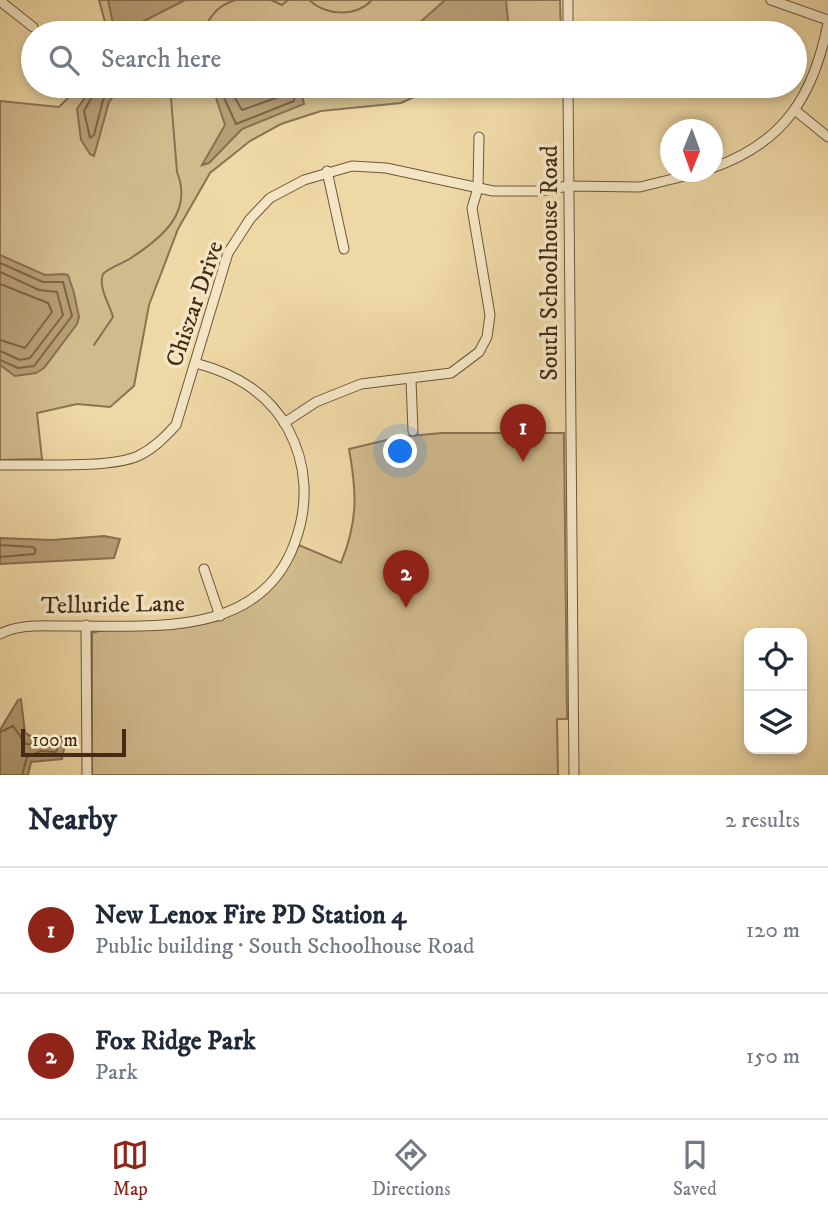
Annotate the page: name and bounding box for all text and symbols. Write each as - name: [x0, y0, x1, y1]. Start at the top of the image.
- search box: [21, 21, 807, 98]
- icon: search: [45, 41, 83, 79]
- text: Search here: [101, 43, 221, 76]
- north arrow: [660, 119, 723, 182]
- street label: South Schoolhouse Road: [535, 145, 565, 381]
- street label: Chiszar Drive: [160, 237, 231, 371]
- pin: 1: [500, 404, 546, 462]
- your location: [383, 434, 417, 468]
- pin: 2: [383, 550, 429, 608]
- street label: Telluride Lane: [41, 589, 185, 621]
- map controls: [744, 628, 807, 754]
- button: locate: [744, 628, 807, 691]
- button: layers: [744, 691, 807, 754]
- scale bar: [21, 726, 126, 758]
- text: 100 m: [32, 729, 78, 752]
- text: Nearby: [28, 802, 117, 839]
- text: 2 results: [725, 806, 800, 835]
- text: New Lenox Fire PD Station 4: [95, 899, 406, 932]
- text: 1: [47, 916, 55, 945]
- text: 120 m: [746, 916, 800, 945]
- text: Public building · South Schoolhouse Road: [95, 932, 474, 961]
- text: Fox Ridge Park: [95, 1025, 256, 1058]
- text: 2: [45, 1042, 57, 1071]
- text: 150 m: [746, 1042, 800, 1071]
- text: Park: [95, 1058, 138, 1087]
- tab: Map: [111, 1136, 149, 1201]
- tab: Directions: [372, 1136, 451, 1201]
- tab: Saved: [673, 1136, 717, 1201]

